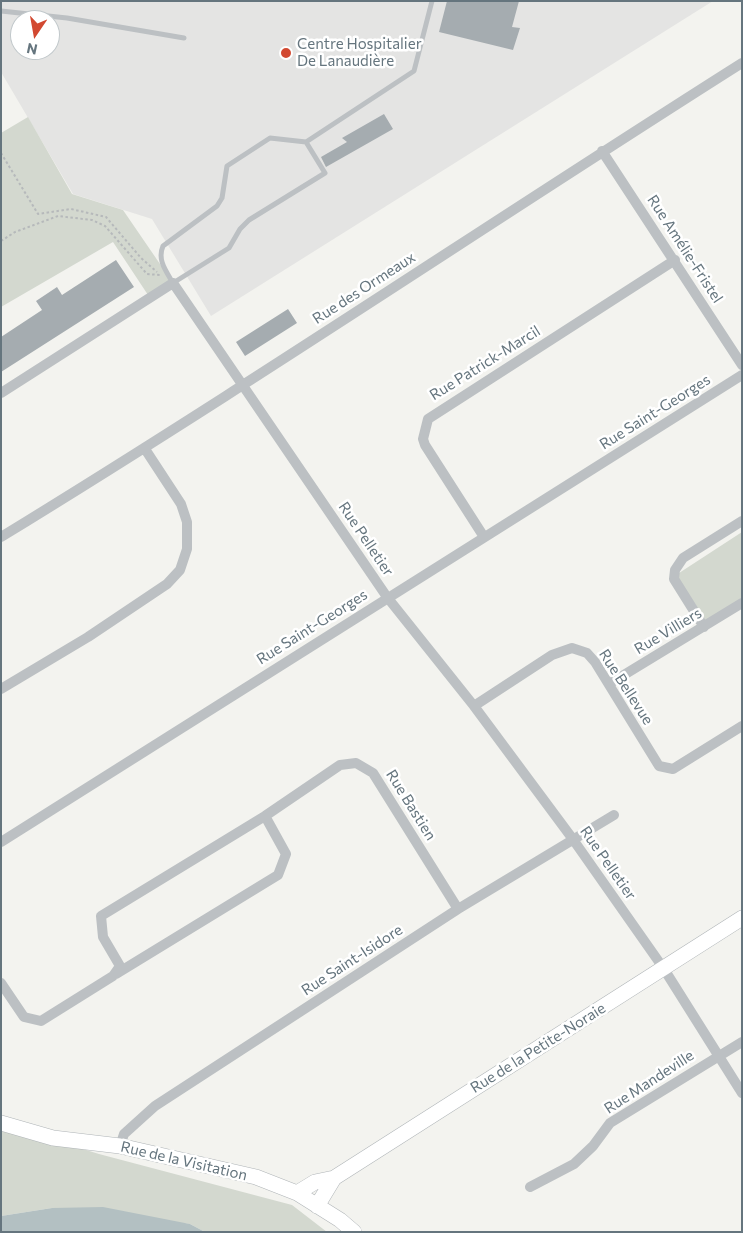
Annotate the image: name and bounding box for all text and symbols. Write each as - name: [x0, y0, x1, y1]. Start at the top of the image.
- north arrow: [10, 10, 60, 60]
- place label: Centre Hospitalier De Lanaudière: [297, 35, 422, 70]
- text: N: [25, 40, 39, 59]
- marker: Centre Hospitalier De Lanaudière: [279, 46, 293, 60]
- street label: Rue Amélie-Fristel: [643, 192, 727, 306]
- street label: Rue des Ormeaux: [309, 248, 419, 328]
- street label: Rue Patrick-Marcil: [426, 322, 544, 404]
- street label: Rue Saint-Georges: [596, 371, 714, 453]
- street label: Rue Pelletier: [335, 499, 397, 579]
- street label: Rue Saint-Georges: [253, 586, 371, 668]
- street label: Rue Villiers: [631, 604, 705, 658]
- street label: Rue Bellevue: [595, 646, 657, 728]
- street label: Rue Bastien: [382, 766, 440, 844]
- street label: Rue Pelletier: [576, 823, 640, 903]
- street label: Rue Saint-Isidore: [298, 921, 406, 999]
- street label: Rue de la Petite-Noraie: [467, 999, 609, 1097]
- street label: Rue Mandeville: [601, 1046, 697, 1118]
- street label: Rue de la Visitation: [119, 1138, 249, 1184]

